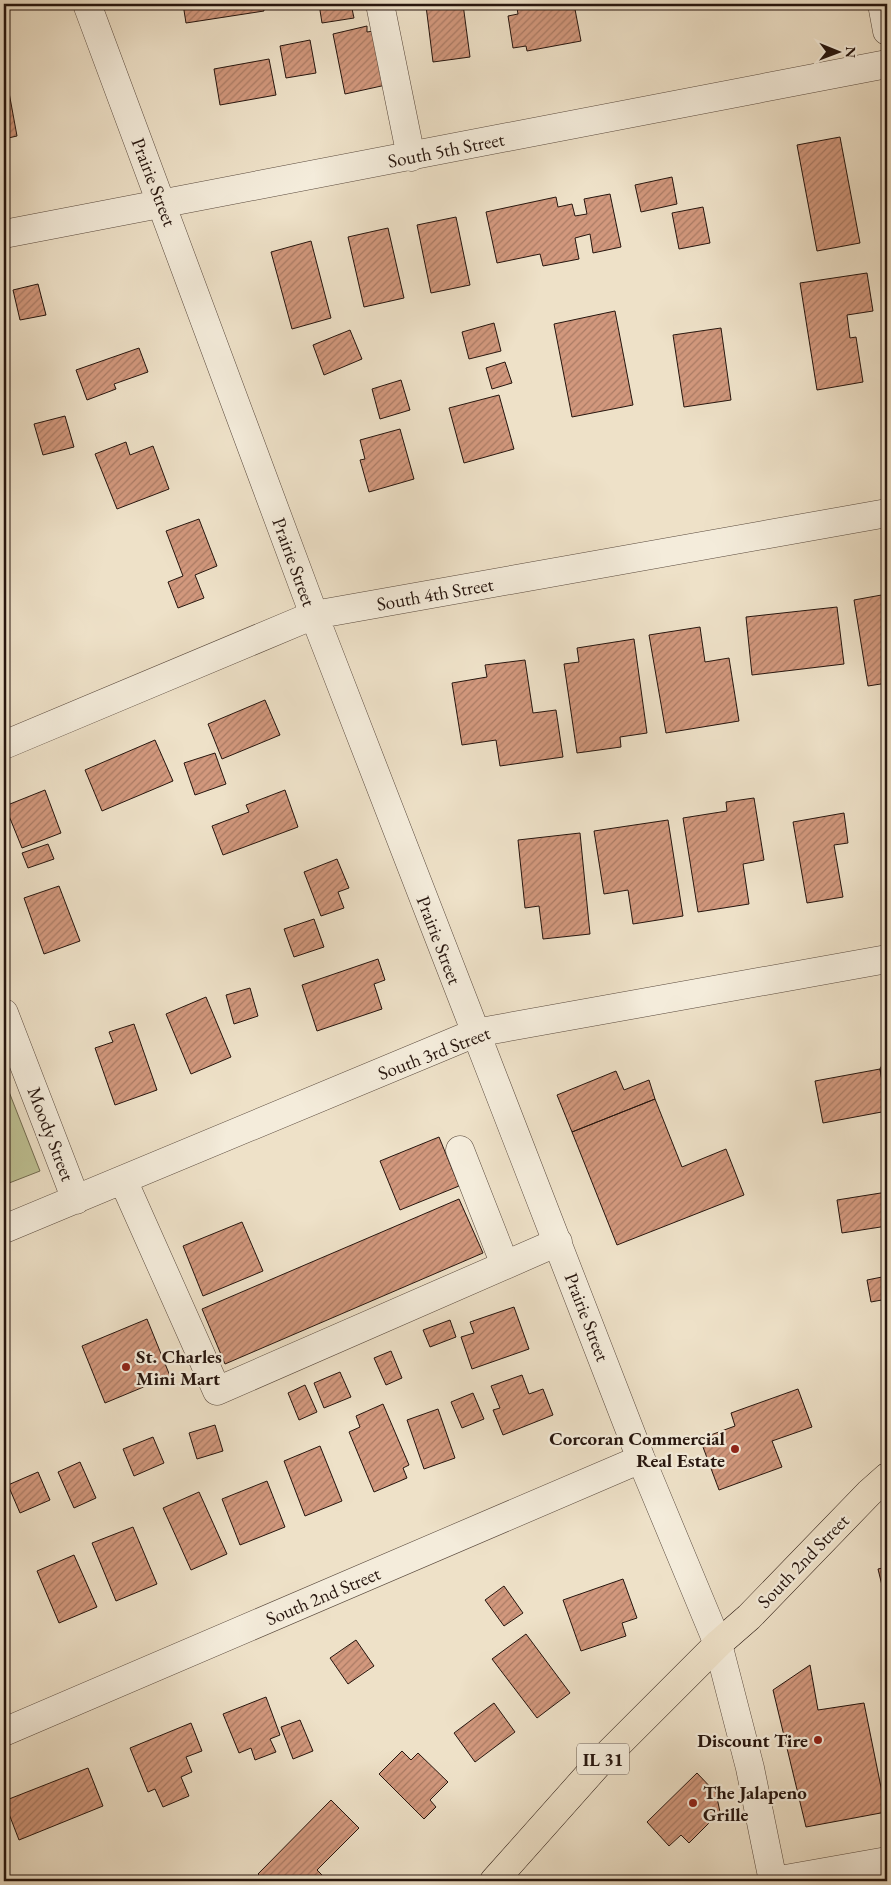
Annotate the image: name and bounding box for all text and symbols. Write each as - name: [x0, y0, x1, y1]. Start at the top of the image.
- north arrow: [814, 28, 864, 78]
- text: N: [842, 46, 860, 59]
- street label: South 5th Street: [386, 126, 506, 174]
- street label: Prairie Street: [126, 134, 182, 230]
- street label: Prairie Street: [266, 514, 322, 610]
- street label: South 4th Street: [375, 571, 495, 617]
- street label: Prairie Street: [411, 892, 467, 988]
- street label: South 3rd Street: [374, 1020, 494, 1086]
- street label: Moody Street: [22, 1083, 80, 1185]
- street label: Prairie Street: [559, 1269, 615, 1365]
- place label: St. Charles Mini Mart: [136, 1344, 222, 1391]
- marker: St. Charles Mini Mart: [120, 1361, 132, 1373]
- place label: Corcoran Commercial Real Estate: [549, 1426, 726, 1473]
- marker: Corcoran Commercial Real Estate: [729, 1443, 741, 1455]
- street label: South 2nd Street: [752, 1508, 854, 1614]
- street label: South 2nd Street: [262, 1561, 384, 1631]
- place label: Discount Tire: [697, 1728, 808, 1753]
- marker: Discount Tire: [812, 1734, 824, 1746]
- road number: IL 31: [577, 1744, 629, 1775]
- place label: The Jalapeno Grille: [703, 1780, 807, 1827]
- marker: The Jalapeno Grille: [687, 1797, 699, 1809]

